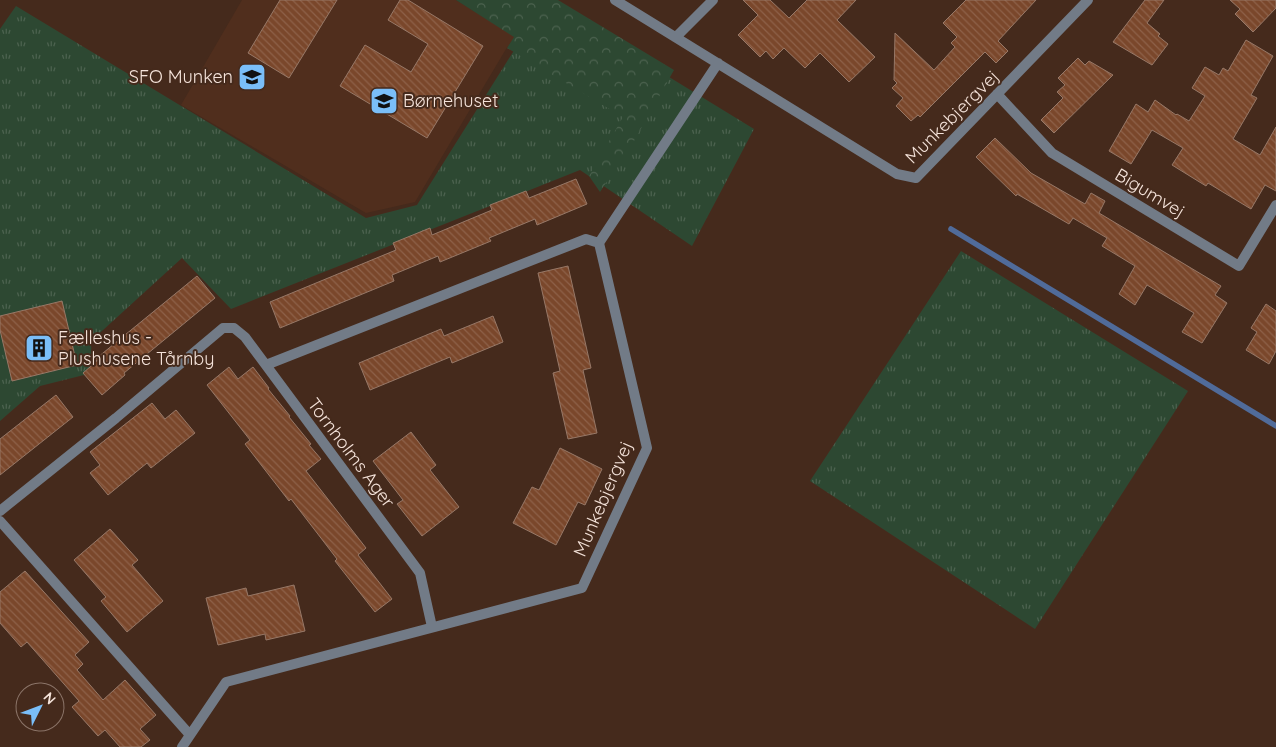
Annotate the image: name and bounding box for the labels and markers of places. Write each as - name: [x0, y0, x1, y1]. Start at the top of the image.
- school or university icon: SFO Munken: [237, 62, 267, 92]
- place label: SFO Munken: [129, 65, 233, 88]
- school or university icon: Børnehuset: [369, 86, 399, 116]
- place label: Børnehuset: [403, 89, 498, 112]
- place label: Fælleshus - Plushusene Tårnby: [58, 326, 214, 370]
- building icon: Fælleshus - Plushusene Tårnby: [24, 333, 54, 363]

